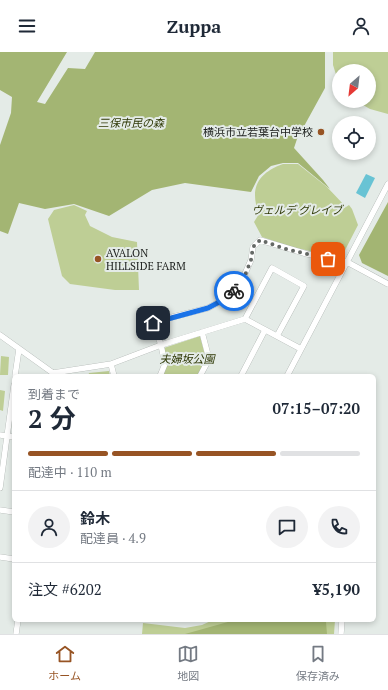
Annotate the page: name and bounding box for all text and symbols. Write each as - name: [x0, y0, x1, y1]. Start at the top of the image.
- text: Zuppa: [167, 14, 221, 38]
- icon: menu: [16, 15, 38, 37]
- icon: person: [350, 15, 372, 37]
- north arrow: [332, 64, 376, 108]
- map controls: [332, 64, 376, 160]
- park label: 三保市民の森: [98, 116, 165, 130]
- button: locate: [332, 116, 376, 160]
- place label: 横浜市立若葉台中学校: [203, 125, 313, 139]
- marker: 横浜市立若葉台中学校: [316, 127, 326, 137]
- park label: ヴェルデ グレイブ: [252, 203, 344, 217]
- pin: [311, 242, 345, 276]
- place label: AVALON HILLSIDE FARM: [106, 246, 186, 273]
- icon: bag: [317, 248, 339, 270]
- marker: AVALON HILLSIDE FARM: [93, 254, 103, 264]
- courier: [214, 271, 254, 311]
- icon: bike: [223, 280, 245, 302]
- pin: [136, 306, 170, 340]
- icon: home: [142, 312, 164, 334]
- park label: 夫婦坂公園: [160, 352, 216, 366]
- text: 到着まで: [28, 385, 80, 403]
- text: 07:15–07:20: [273, 398, 360, 418]
- text: 2 分: [28, 401, 76, 435]
- text: 配達中 · 110 m: [28, 463, 112, 481]
- button: person: [28, 506, 70, 548]
- button: chat: [266, 506, 308, 548]
- button: phone: [318, 506, 360, 548]
- text: 鈴木: [80, 508, 110, 528]
- text: 配達員 · 4.9: [80, 529, 146, 547]
- text: 注文 #6202: [28, 579, 102, 599]
- text: ¥5,190: [313, 579, 360, 599]
- tab: ホーム: [48, 643, 81, 683]
- tab: 地図: [177, 643, 199, 683]
- tab: 保存済み: [296, 643, 340, 683]

